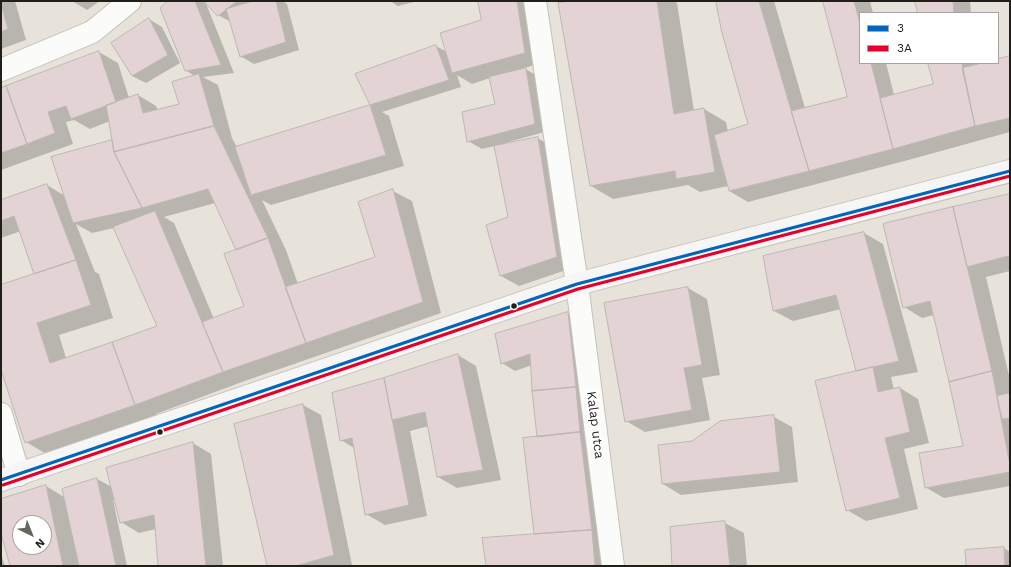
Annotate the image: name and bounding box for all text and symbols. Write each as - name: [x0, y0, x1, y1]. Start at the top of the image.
- legend: [859, 12, 999, 64]
- text: 3: [897, 21, 904, 35]
- text: 3A: [897, 41, 912, 55]
- unlabelled marker: [509, 301, 519, 311]
- street label: Kalap utca: [583, 390, 607, 460]
- unlabelled marker: [155, 427, 165, 437]
- north arrow: [12, 515, 52, 555]
- text: N: [32, 536, 47, 551]

